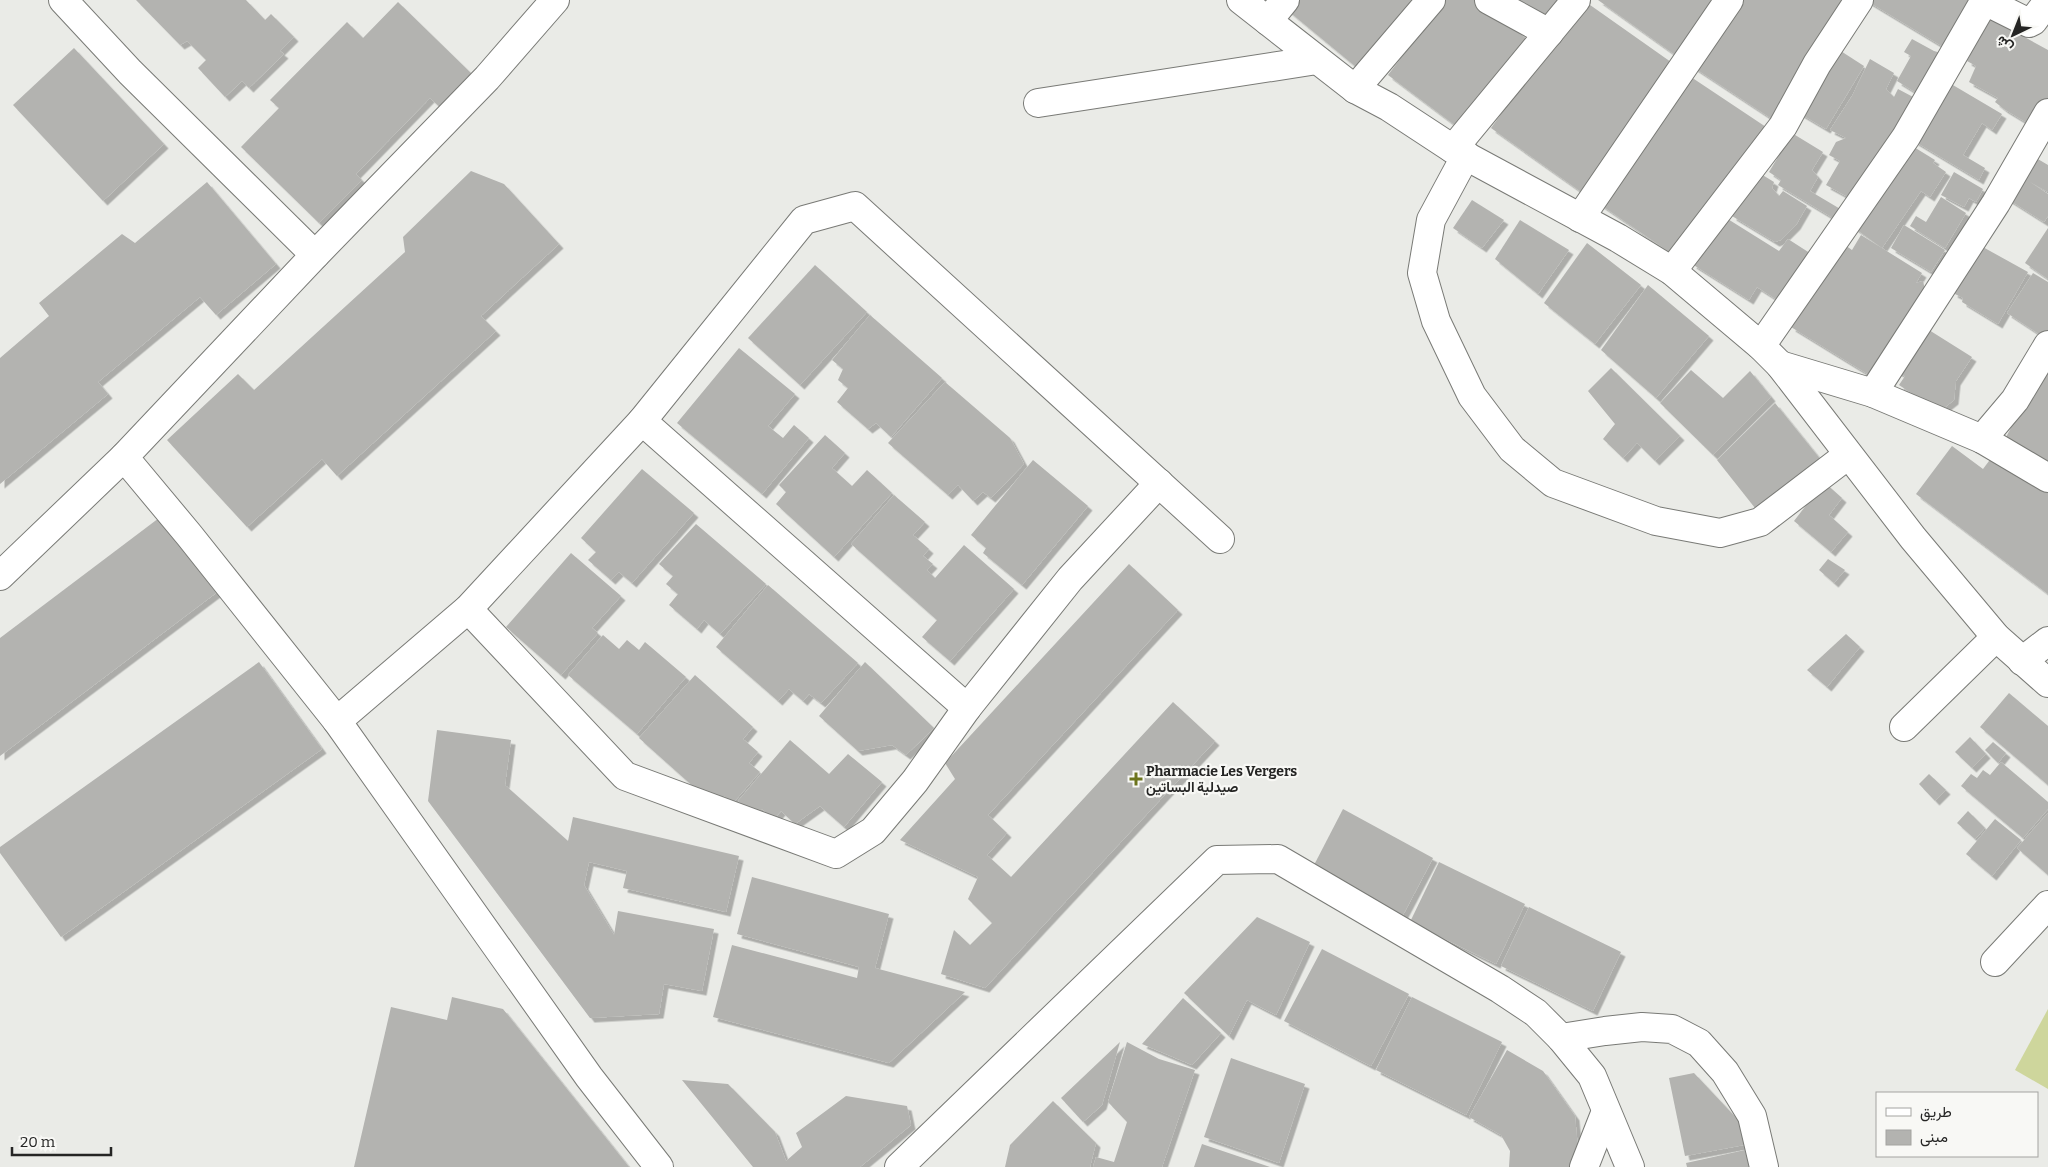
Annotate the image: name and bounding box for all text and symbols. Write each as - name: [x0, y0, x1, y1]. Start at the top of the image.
- north arrow: [1988, 10, 2038, 60]
- text: ش: [1992, 32, 2016, 56]
- place label: Pharmacie Les Vergers صيدلية البساتين: [1146, 763, 1297, 796]
- marker: Pharmacie Les Vergers صيدلية البساتين: [1130, 773, 1142, 785]
- legend: [1876, 1092, 2038, 1157]
- text: طريق: [1920, 1103, 1952, 1122]
- scale bar: [12, 1124, 111, 1156]
- text: مبنى: [1920, 1128, 1948, 1147]
- text: 20 m: [20, 1133, 56, 1151]

